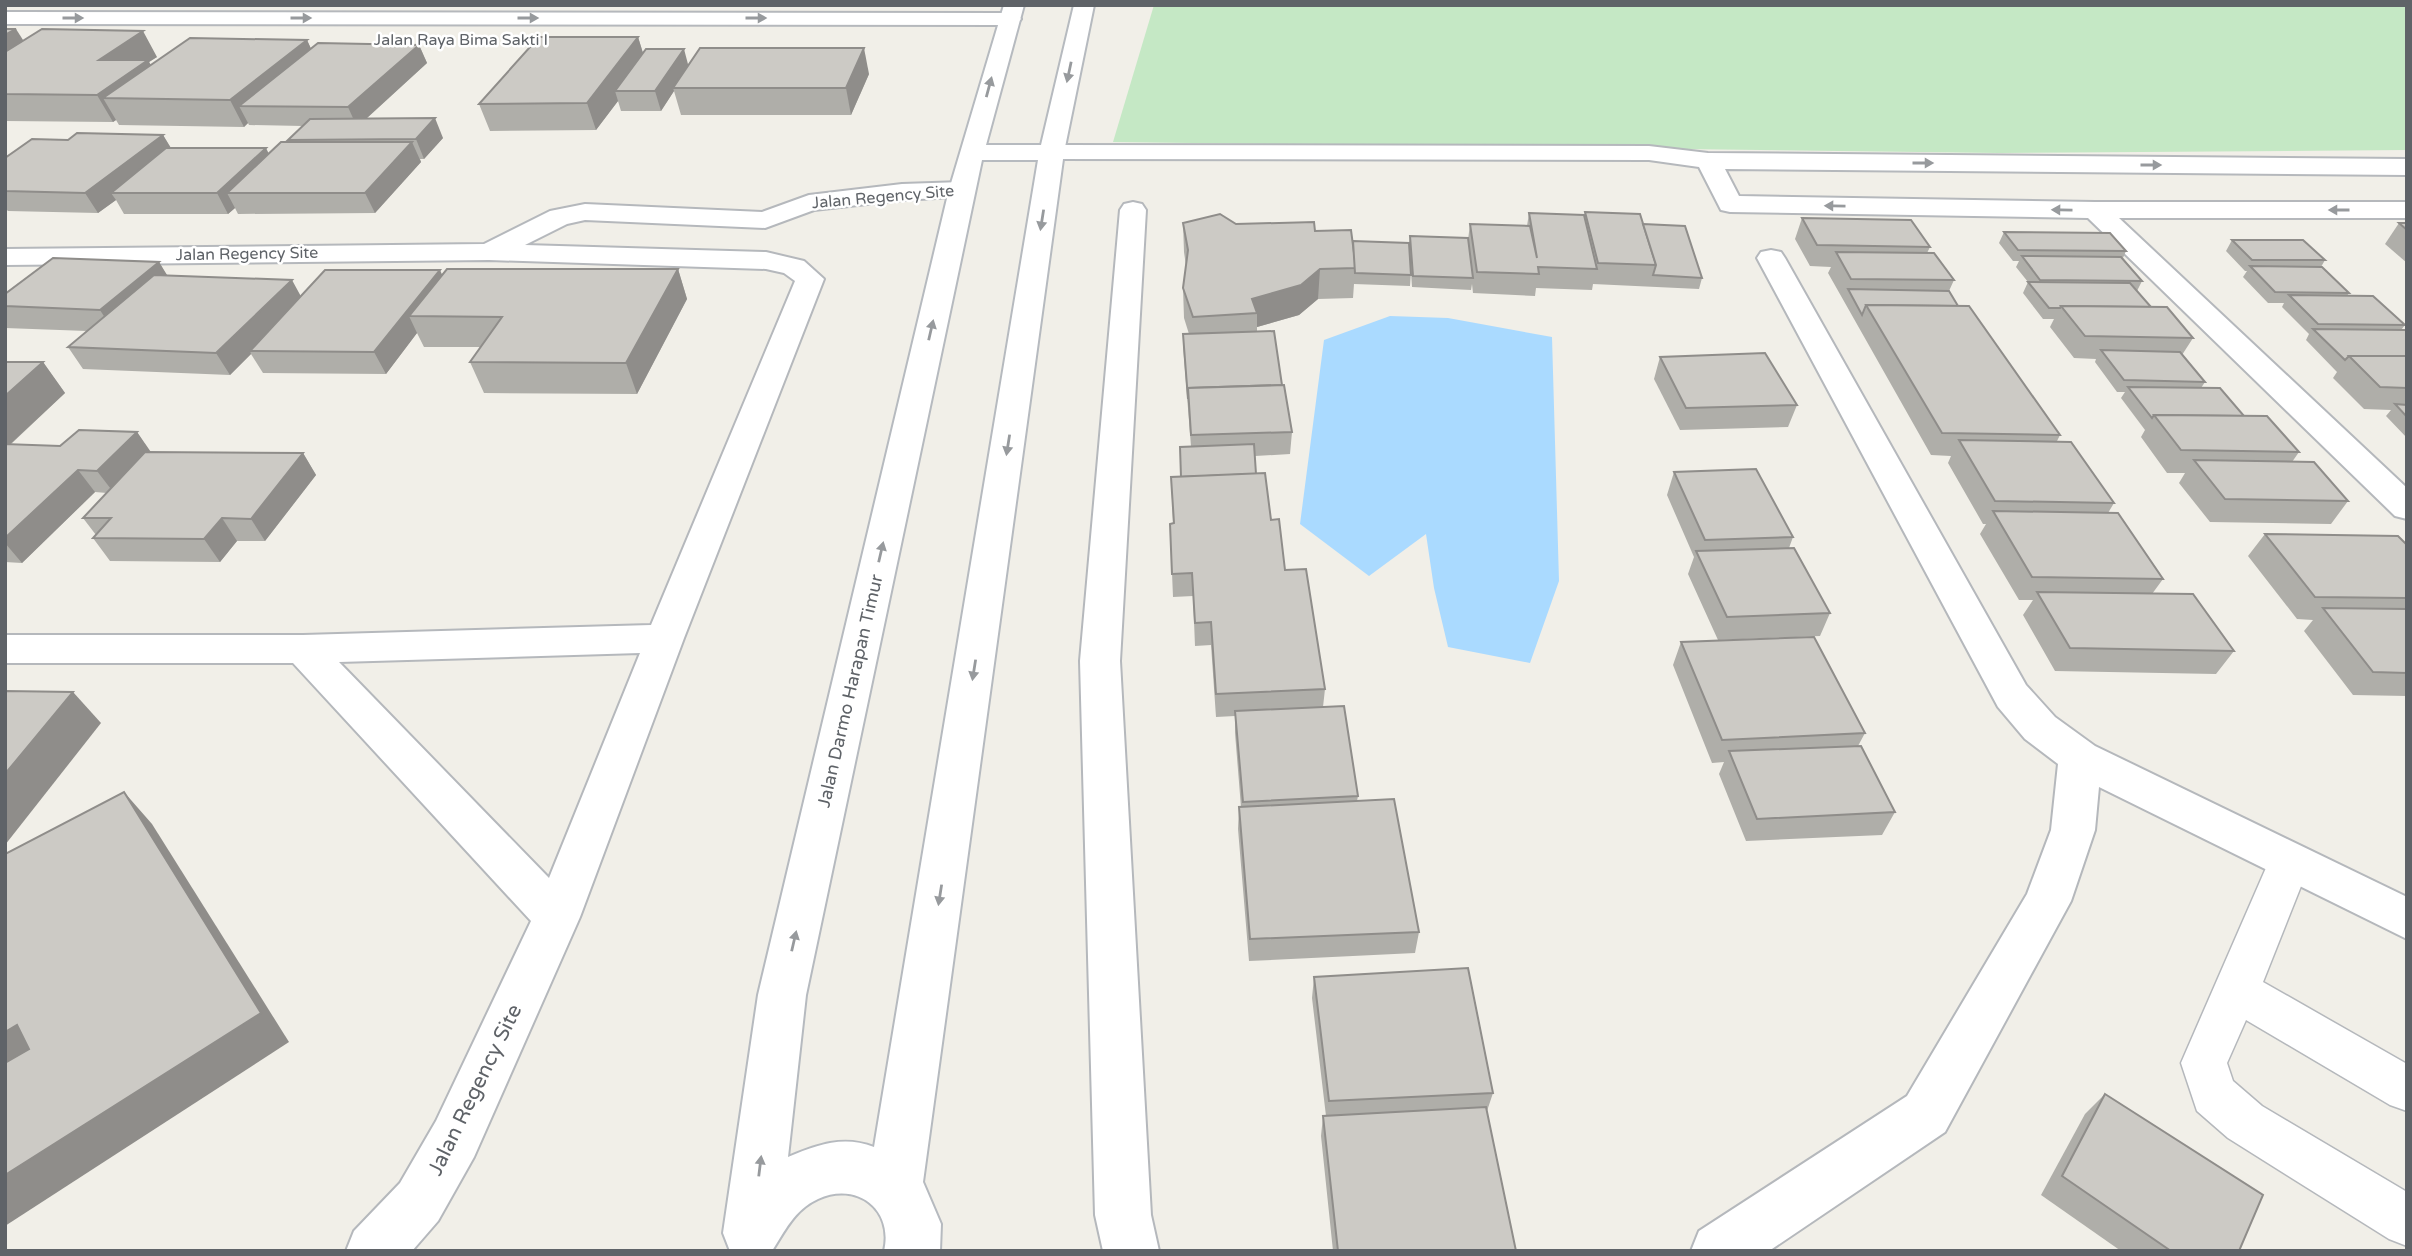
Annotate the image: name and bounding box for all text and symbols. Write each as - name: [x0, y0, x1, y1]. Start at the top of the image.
- one-way arrow: [63, 12, 85, 24]
- one-way arrow: [290, 12, 312, 24]
- one-way arrow: [518, 12, 540, 24]
- one-way arrow: [745, 12, 767, 24]
- street label: Jalan Raya Bima Sakti I: [374, 30, 548, 50]
- one-way arrow: [1064, 61, 1075, 83]
- one-way arrow: [985, 76, 995, 97]
- one-way arrow: [1912, 157, 1934, 169]
- one-way arrow: [2140, 159, 2162, 171]
- street label: Jalan Regency Site: [811, 181, 955, 213]
- one-way arrow: [1823, 200, 1845, 212]
- one-way arrow: [2051, 204, 2073, 216]
- one-way arrow: [2327, 204, 2349, 216]
- one-way arrow: [1036, 209, 1047, 231]
- street label: Jalan Regency Site: [175, 243, 319, 265]
- one-way arrow: [926, 319, 937, 341]
- one-way arrow: [1002, 434, 1013, 456]
- one-way arrow: [876, 541, 887, 563]
- street label: Jalan Darmo Harapan Timur: [812, 572, 888, 810]
- one-way arrow: [968, 659, 979, 681]
- one-way arrow: [934, 884, 945, 906]
- one-way arrow: [789, 930, 800, 952]
- street label: Jalan Regency Site: [423, 1000, 527, 1180]
- one-way arrow: [754, 1155, 765, 1177]

